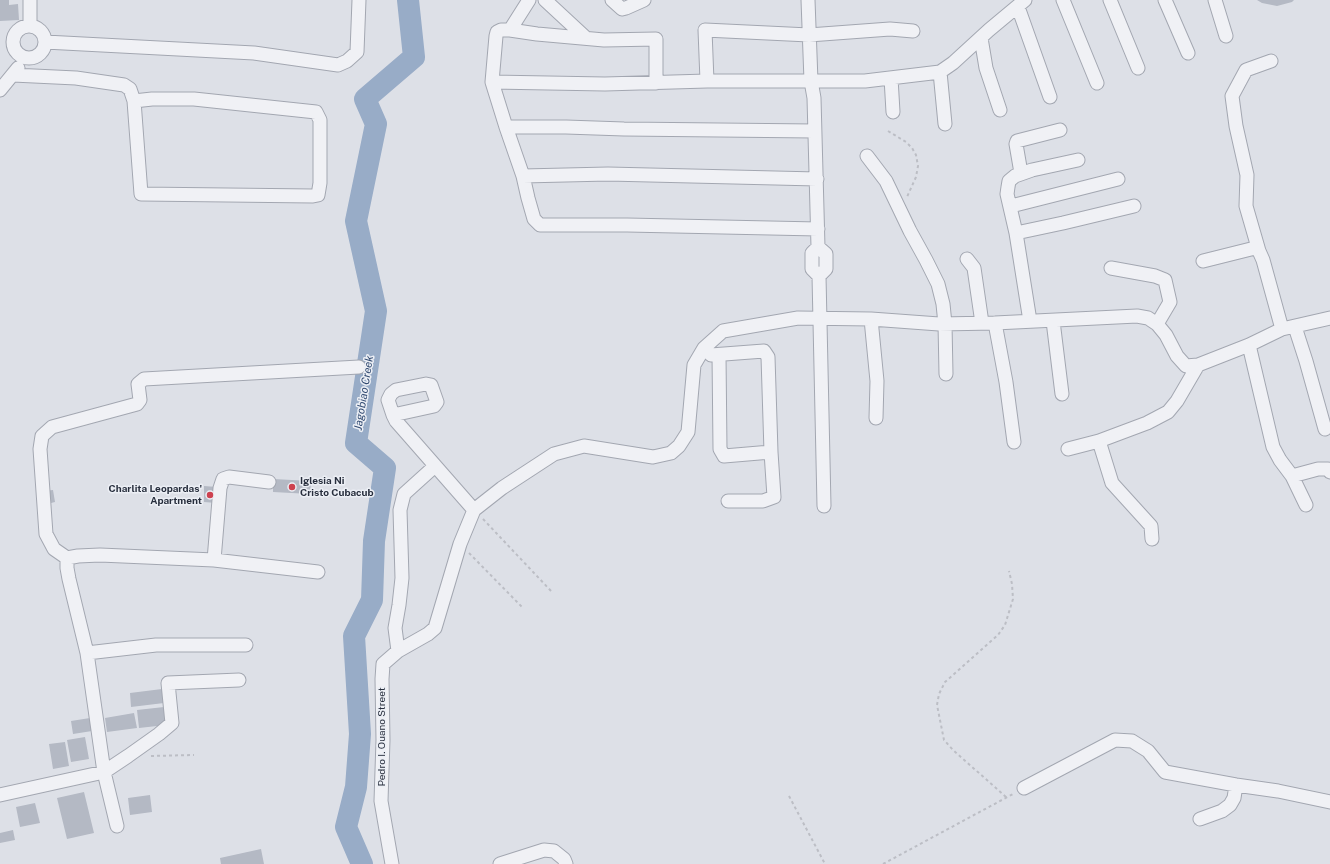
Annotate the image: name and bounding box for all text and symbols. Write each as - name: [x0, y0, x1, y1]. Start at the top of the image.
- water label: Jagobiao Creek: [352, 355, 376, 431]
- place label: Iglesia Ni Cristo Cubacub: [300, 475, 374, 498]
- marker: Iglesia Ni Cristo Cubacub: [287, 482, 297, 492]
- place label: Charlita Leopardas' Apartment: [109, 483, 202, 506]
- marker: Charlita Leopardas' Apartment: [205, 490, 215, 500]
- street label: Pedro I. Ouano Street: [376, 687, 388, 787]

